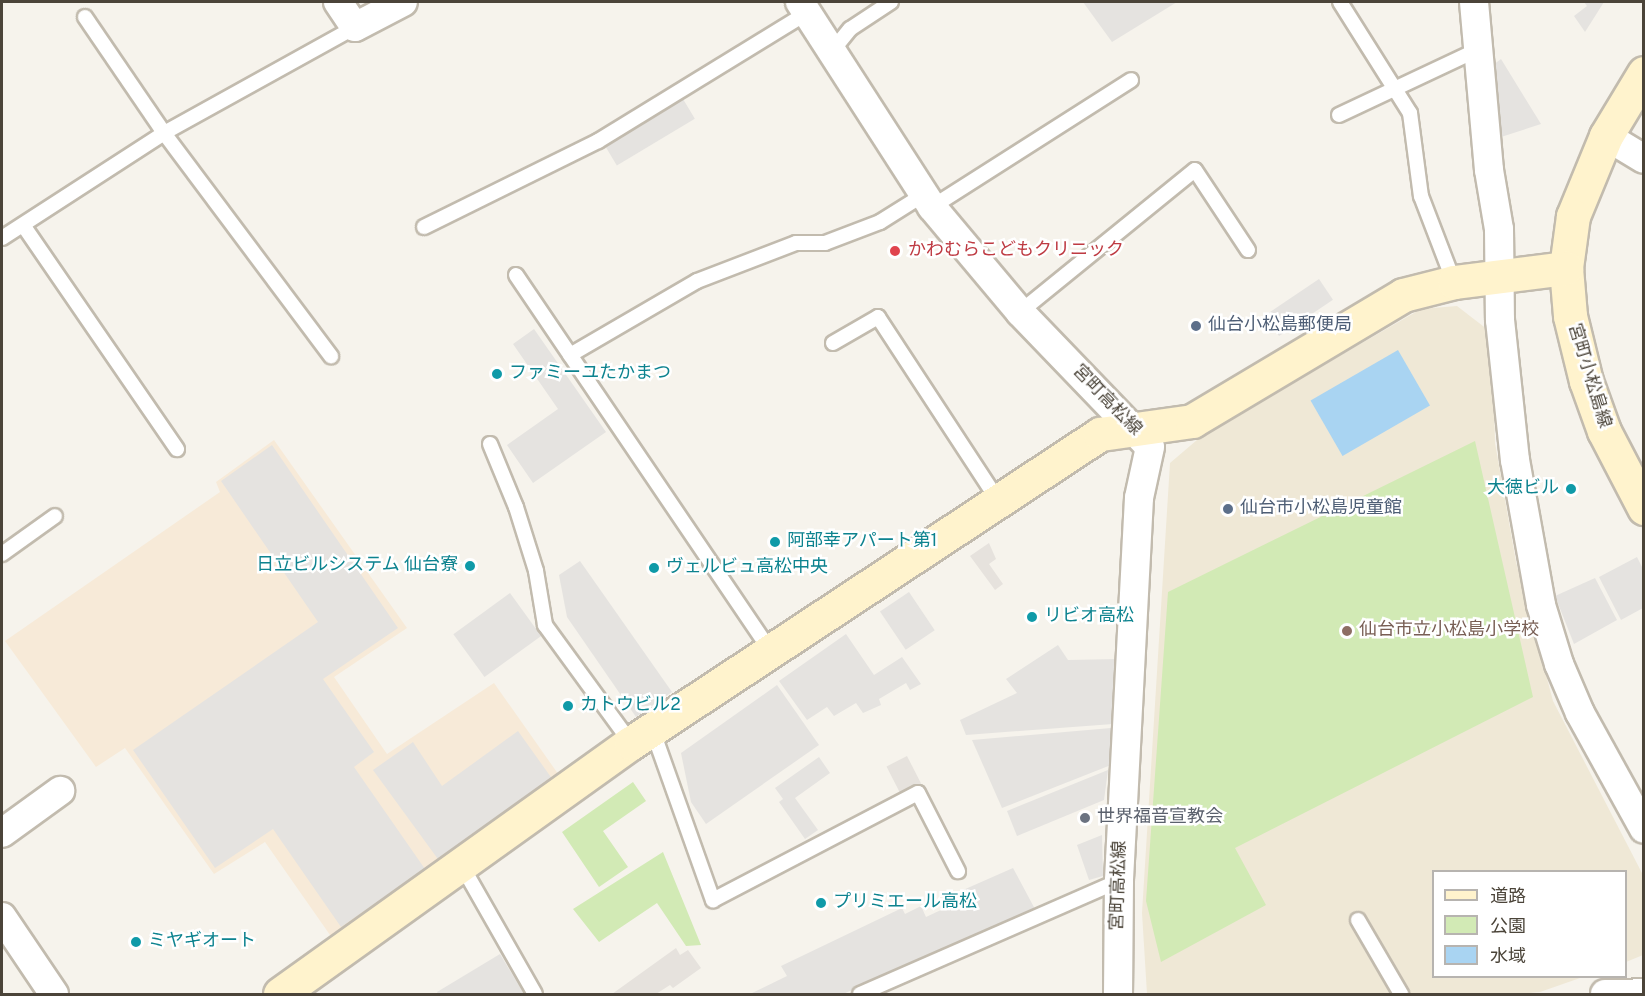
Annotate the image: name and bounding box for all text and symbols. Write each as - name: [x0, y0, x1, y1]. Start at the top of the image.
- place label: かわむらこどもクリニック: [908, 240, 1124, 262]
- marker: かわむらこどもクリニック: [886, 242, 904, 260]
- place label: 仙台小松島郵便局: [1208, 315, 1352, 337]
- marker: 仙台小松島郵便局: [1189, 319, 1203, 333]
- street label: 宮町小松島線: [1562, 321, 1614, 431]
- street label: 宮町高松線: [1067, 361, 1145, 441]
- place label: ファミーユたかまつ: [509, 363, 671, 385]
- marker: ファミーユたかまつ: [490, 367, 504, 381]
- place label: 大徳ビル: [1487, 478, 1559, 500]
- marker: 大徳ビル: [1564, 482, 1578, 496]
- place label: 仙台市小松島児童館: [1240, 498, 1402, 520]
- marker: 仙台市小松島児童館: [1221, 502, 1235, 516]
- place label: 阿部幸アパート第1: [787, 531, 938, 553]
- marker: 阿部幸アパート第1: [768, 535, 782, 549]
- place label: 日立ビルシステム 仙台寮: [256, 555, 458, 577]
- place label: ヴェルビュ高松中央: [666, 557, 828, 579]
- marker: 日立ビルシステム 仙台寮: [463, 559, 477, 573]
- marker: ヴェルビュ高松中央: [647, 561, 661, 575]
- place label: リビオ高松: [1044, 606, 1134, 628]
- marker: リビオ高松: [1025, 610, 1039, 624]
- place label: 仙台市立小松島小学校: [1359, 620, 1539, 642]
- marker: 仙台市立小松島小学校: [1340, 624, 1354, 638]
- place label: カトウビル2: [580, 695, 681, 717]
- marker: カトウビル2: [561, 699, 575, 713]
- place label: 世界福音宣教会: [1097, 807, 1223, 829]
- marker: 世界福音宣教会: [1078, 811, 1092, 825]
- street label: 宮町高松線: [1108, 841, 1132, 931]
- legend: [1432, 870, 1627, 978]
- text: 道路: [1490, 886, 1526, 909]
- place label: プリミエール高松: [833, 892, 977, 914]
- marker: プリミエール高松: [814, 896, 828, 910]
- text: 公園: [1490, 916, 1526, 939]
- place label: ミヤギオート: [148, 931, 256, 953]
- marker: ミヤギオート: [129, 935, 143, 949]
- text: 水域: [1490, 946, 1526, 969]

